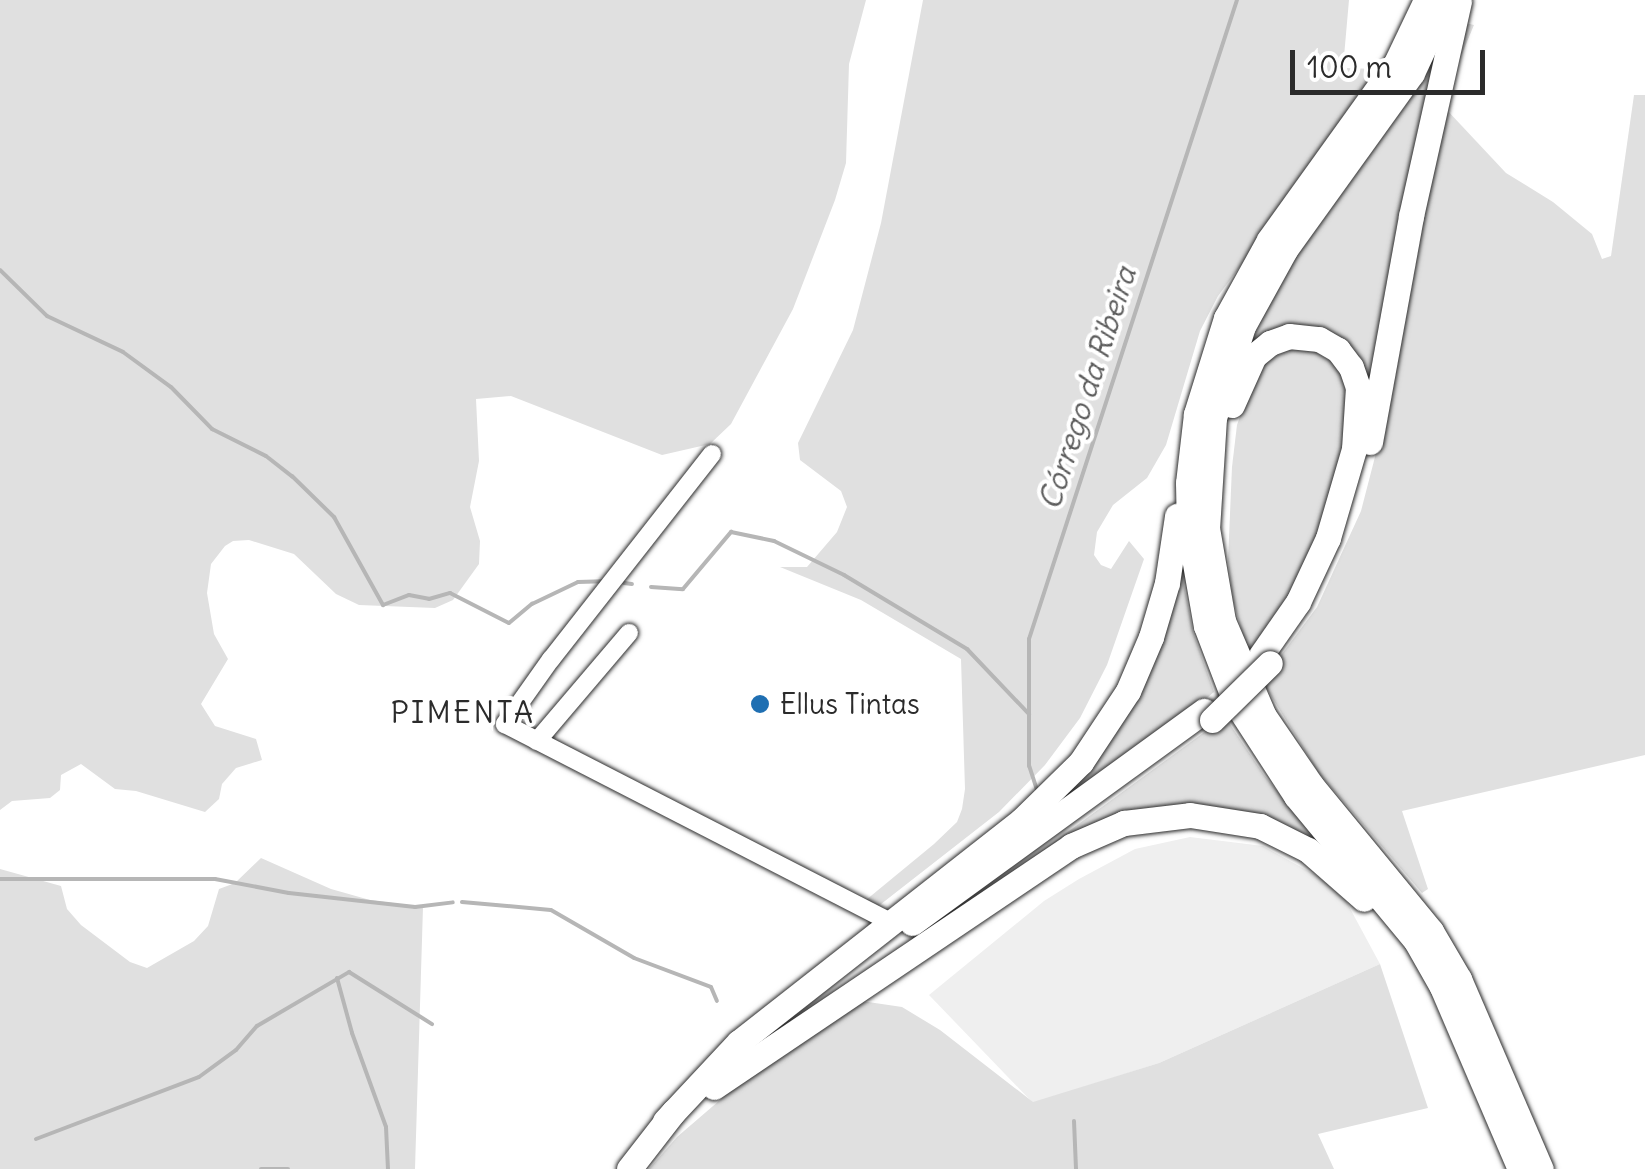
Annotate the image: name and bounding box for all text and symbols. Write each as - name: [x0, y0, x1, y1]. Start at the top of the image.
- scale bar: [1295, 30, 1490, 92]
- text: 100 m: [1307, 48, 1392, 86]
- water label: Córrego da Ribeira: [1031, 262, 1143, 514]
- place label: Ellus Tintas: [780, 687, 920, 721]
- marker: Ellus Tintas: [749, 693, 771, 715]
- district label: PIMENTA: [391, 694, 535, 730]

